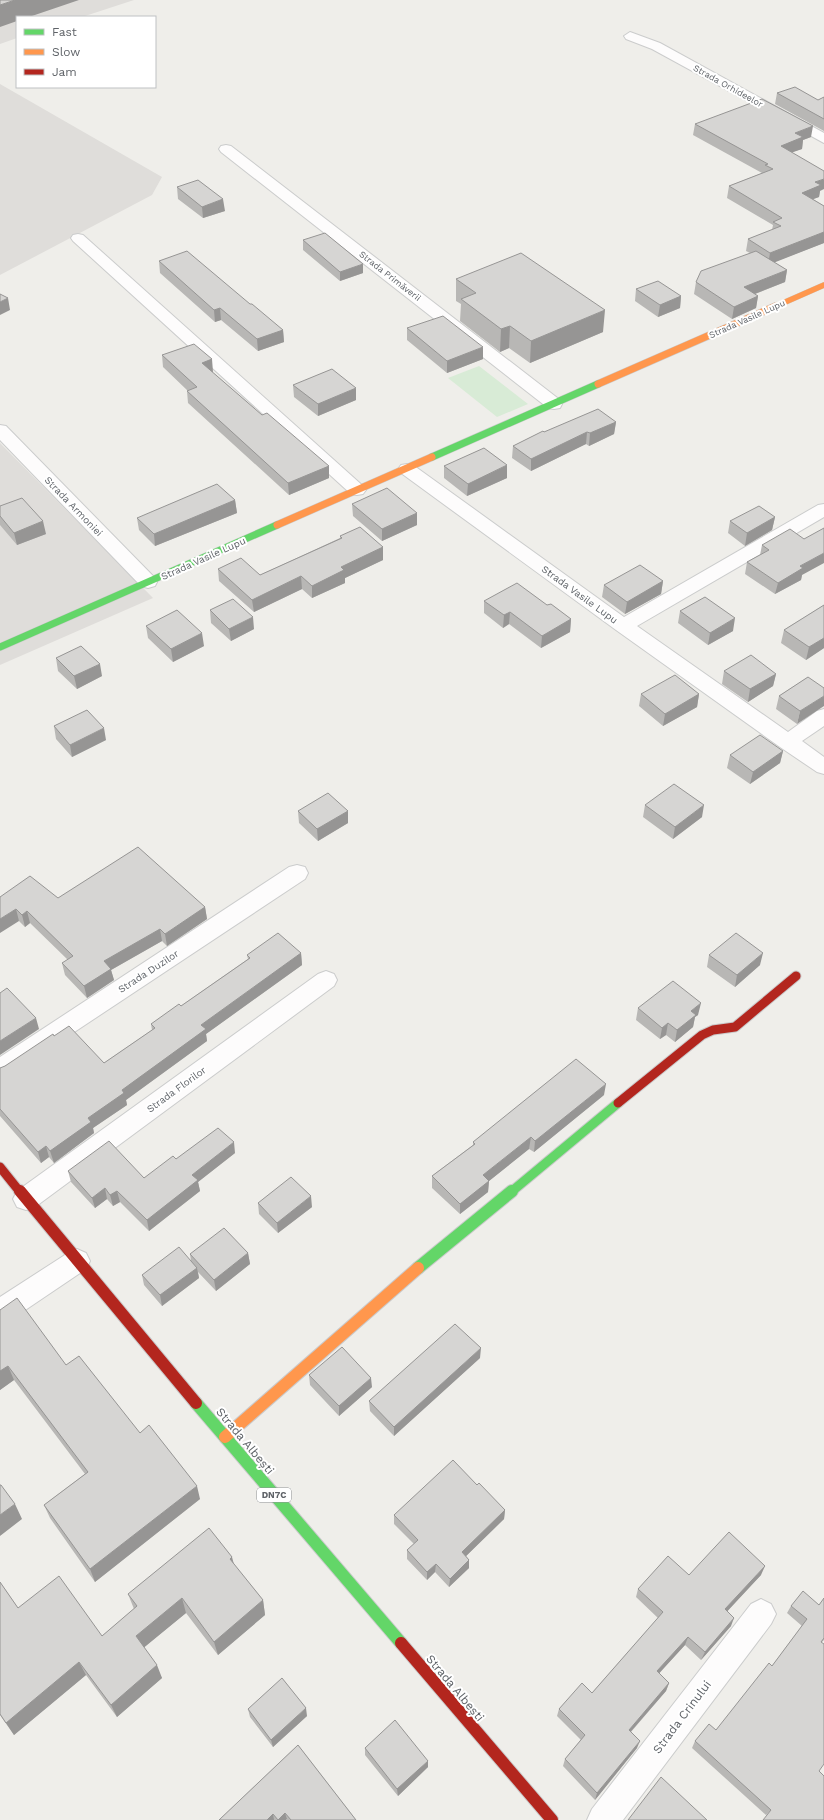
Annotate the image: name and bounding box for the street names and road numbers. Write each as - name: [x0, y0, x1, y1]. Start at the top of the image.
- street label: Strada Orhideelor: [691, 63, 765, 109]
- street label: Strada Primăverii: [357, 249, 423, 303]
- street label: Strada Vasile Lupu: [707, 298, 787, 340]
- street label: Strada Armoniei: [42, 474, 105, 538]
- street label: Strada Vasile Lupu: [159, 535, 247, 582]
- street label: Strada Vasile Lupu: [540, 563, 620, 626]
- street label: Strada Duzilor: [116, 948, 181, 995]
- street label: Strada Florilor: [145, 1064, 208, 1115]
- street label: Strada Albești: [213, 1405, 277, 1477]
- road number: DN7C: [257, 1488, 291, 1502]
- street label: Strada Albești: [423, 1652, 487, 1724]
- street label: Strada Crinului: [650, 1678, 714, 1756]

